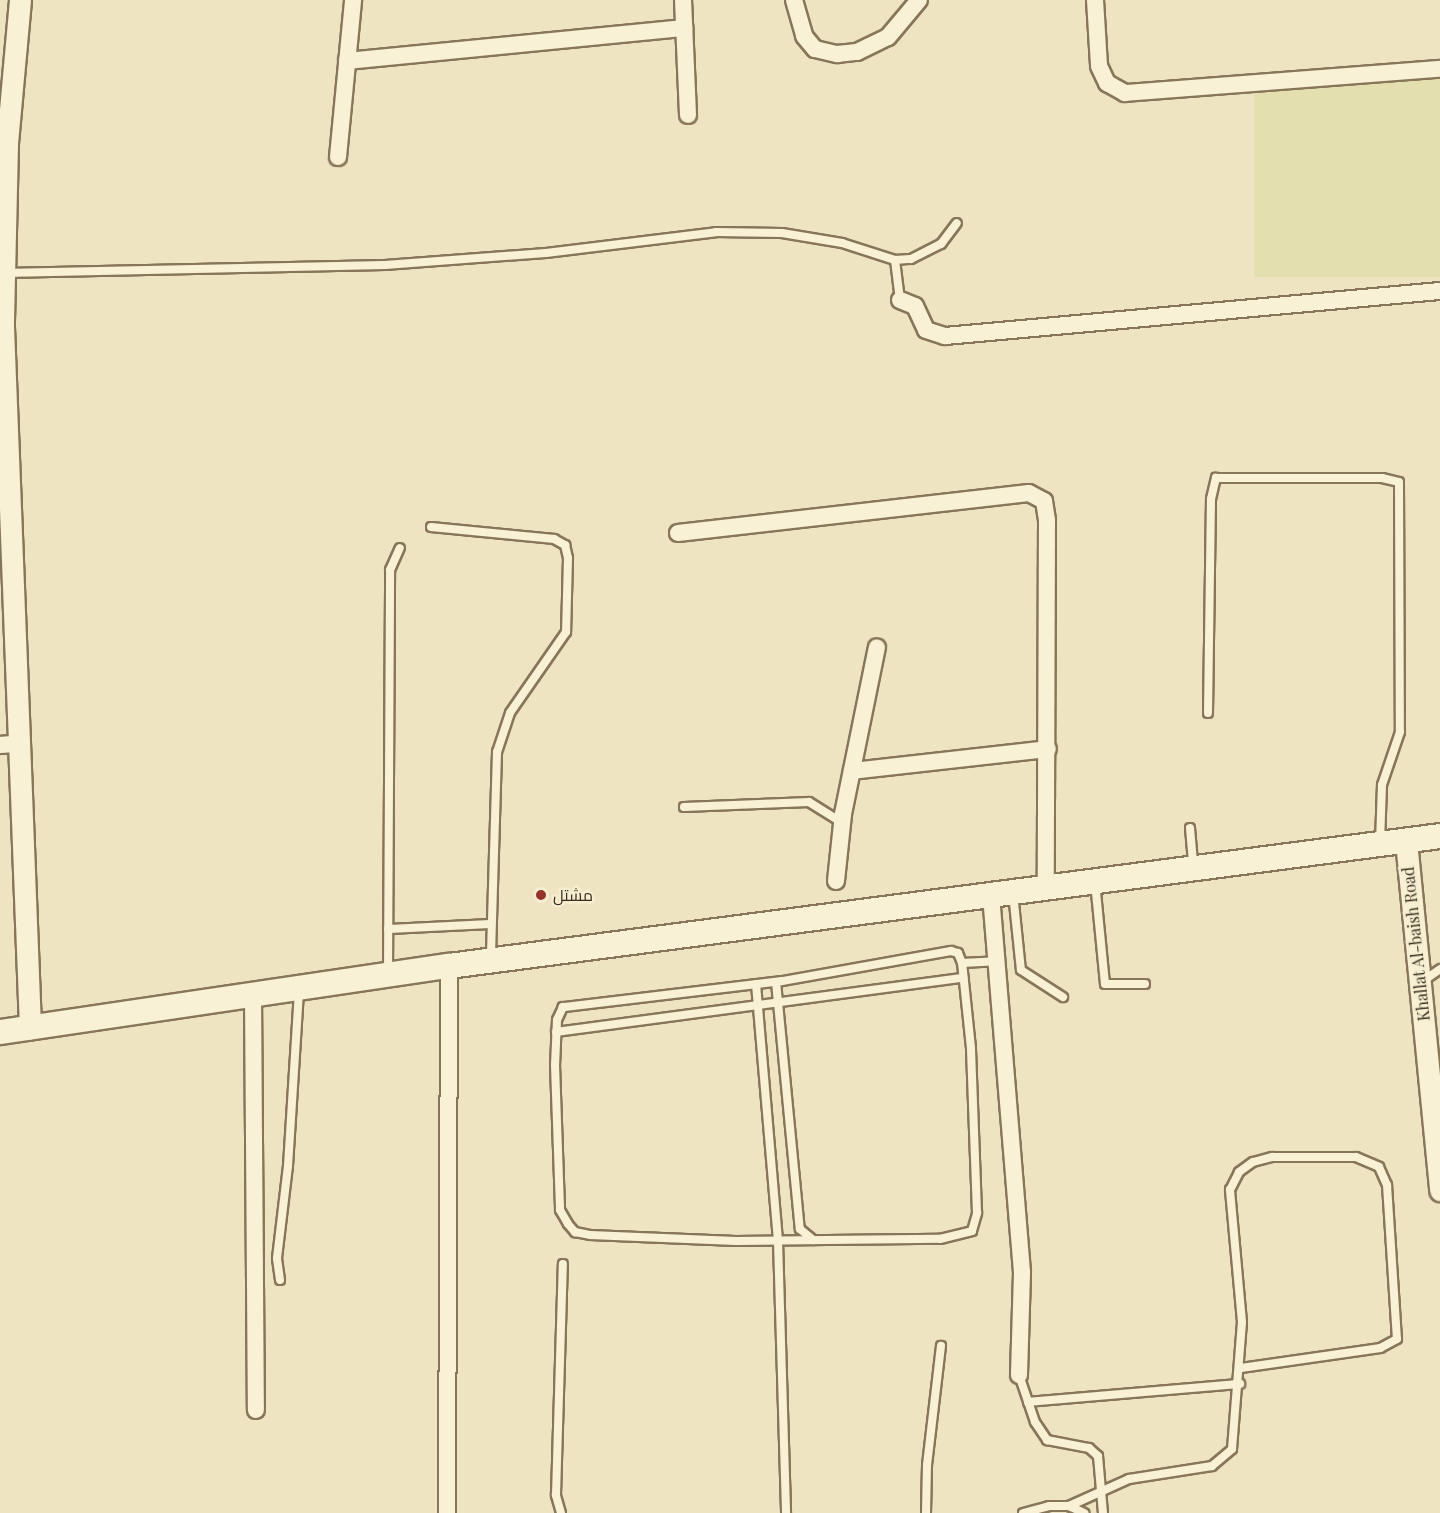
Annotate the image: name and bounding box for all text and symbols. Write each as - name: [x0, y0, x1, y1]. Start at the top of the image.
- street label: Khallat Al-baish Road: [1398, 865, 1434, 1023]
- place label: مشتل: [553, 885, 593, 905]
- marker: مشتل: [534, 888, 548, 902]

